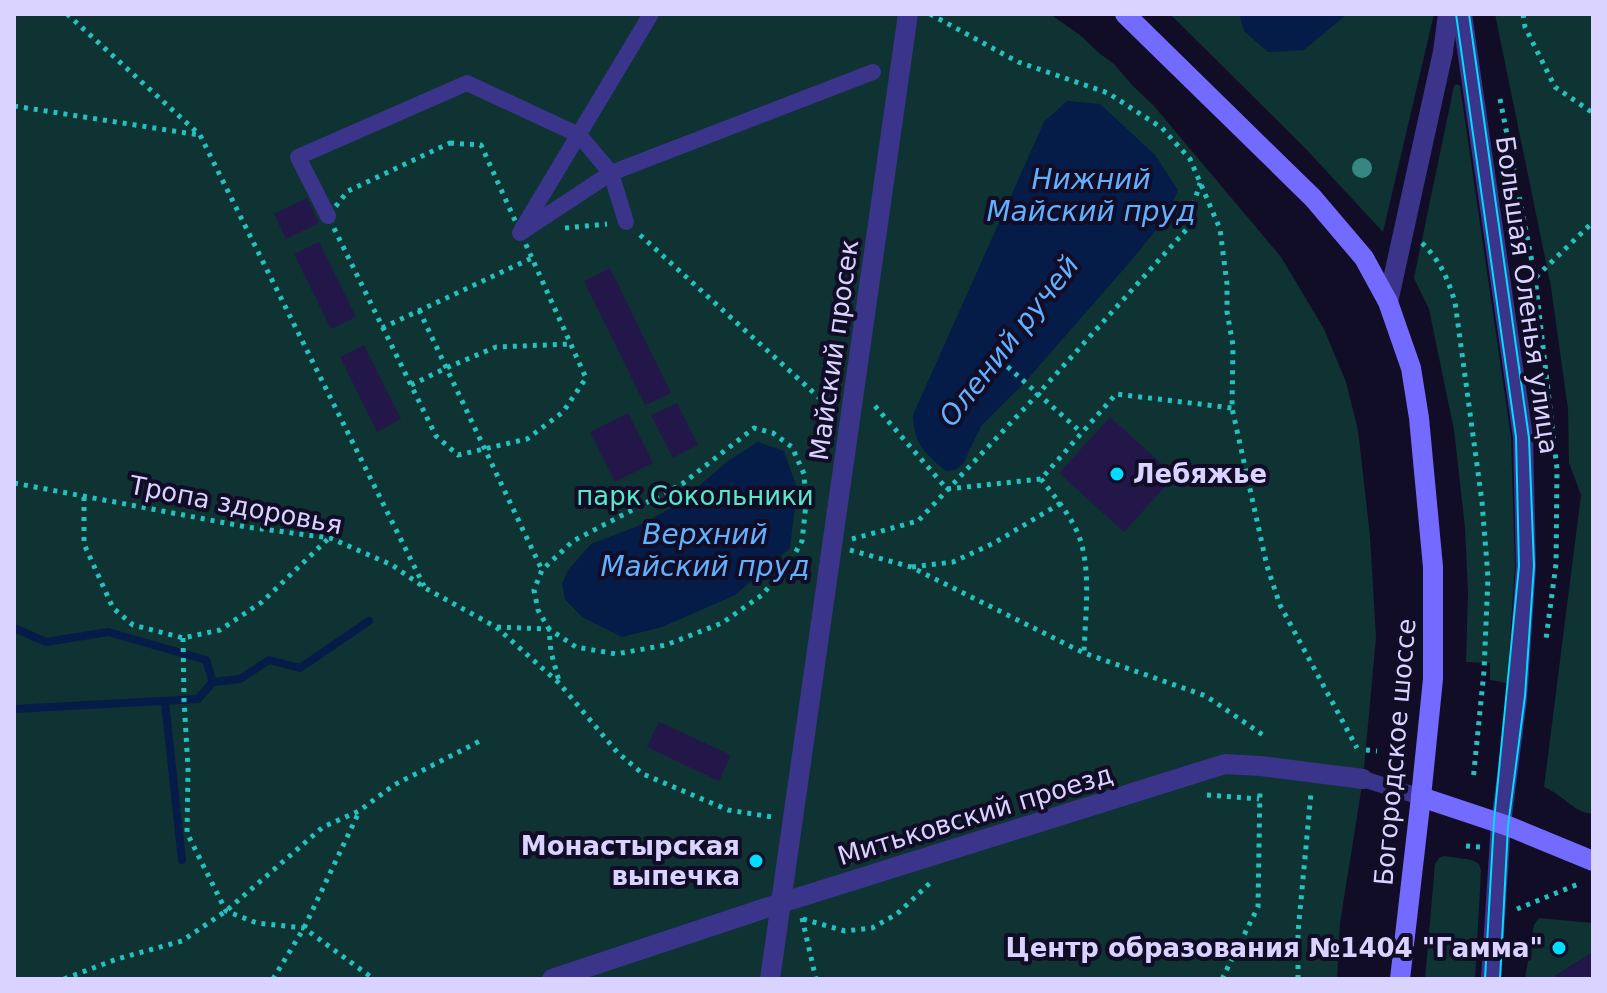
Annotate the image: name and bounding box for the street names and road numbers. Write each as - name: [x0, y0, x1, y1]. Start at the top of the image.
- street label: Большая Оленья улица: [1490, 134, 1564, 456]
- street label: Майский просек: [804, 238, 864, 462]
- street label: Тропа здоровья: [126, 469, 345, 540]
- street label: Богородское шоссе: [1368, 617, 1422, 887]
- street label: Митьковский проезд: [834, 759, 1116, 871]

